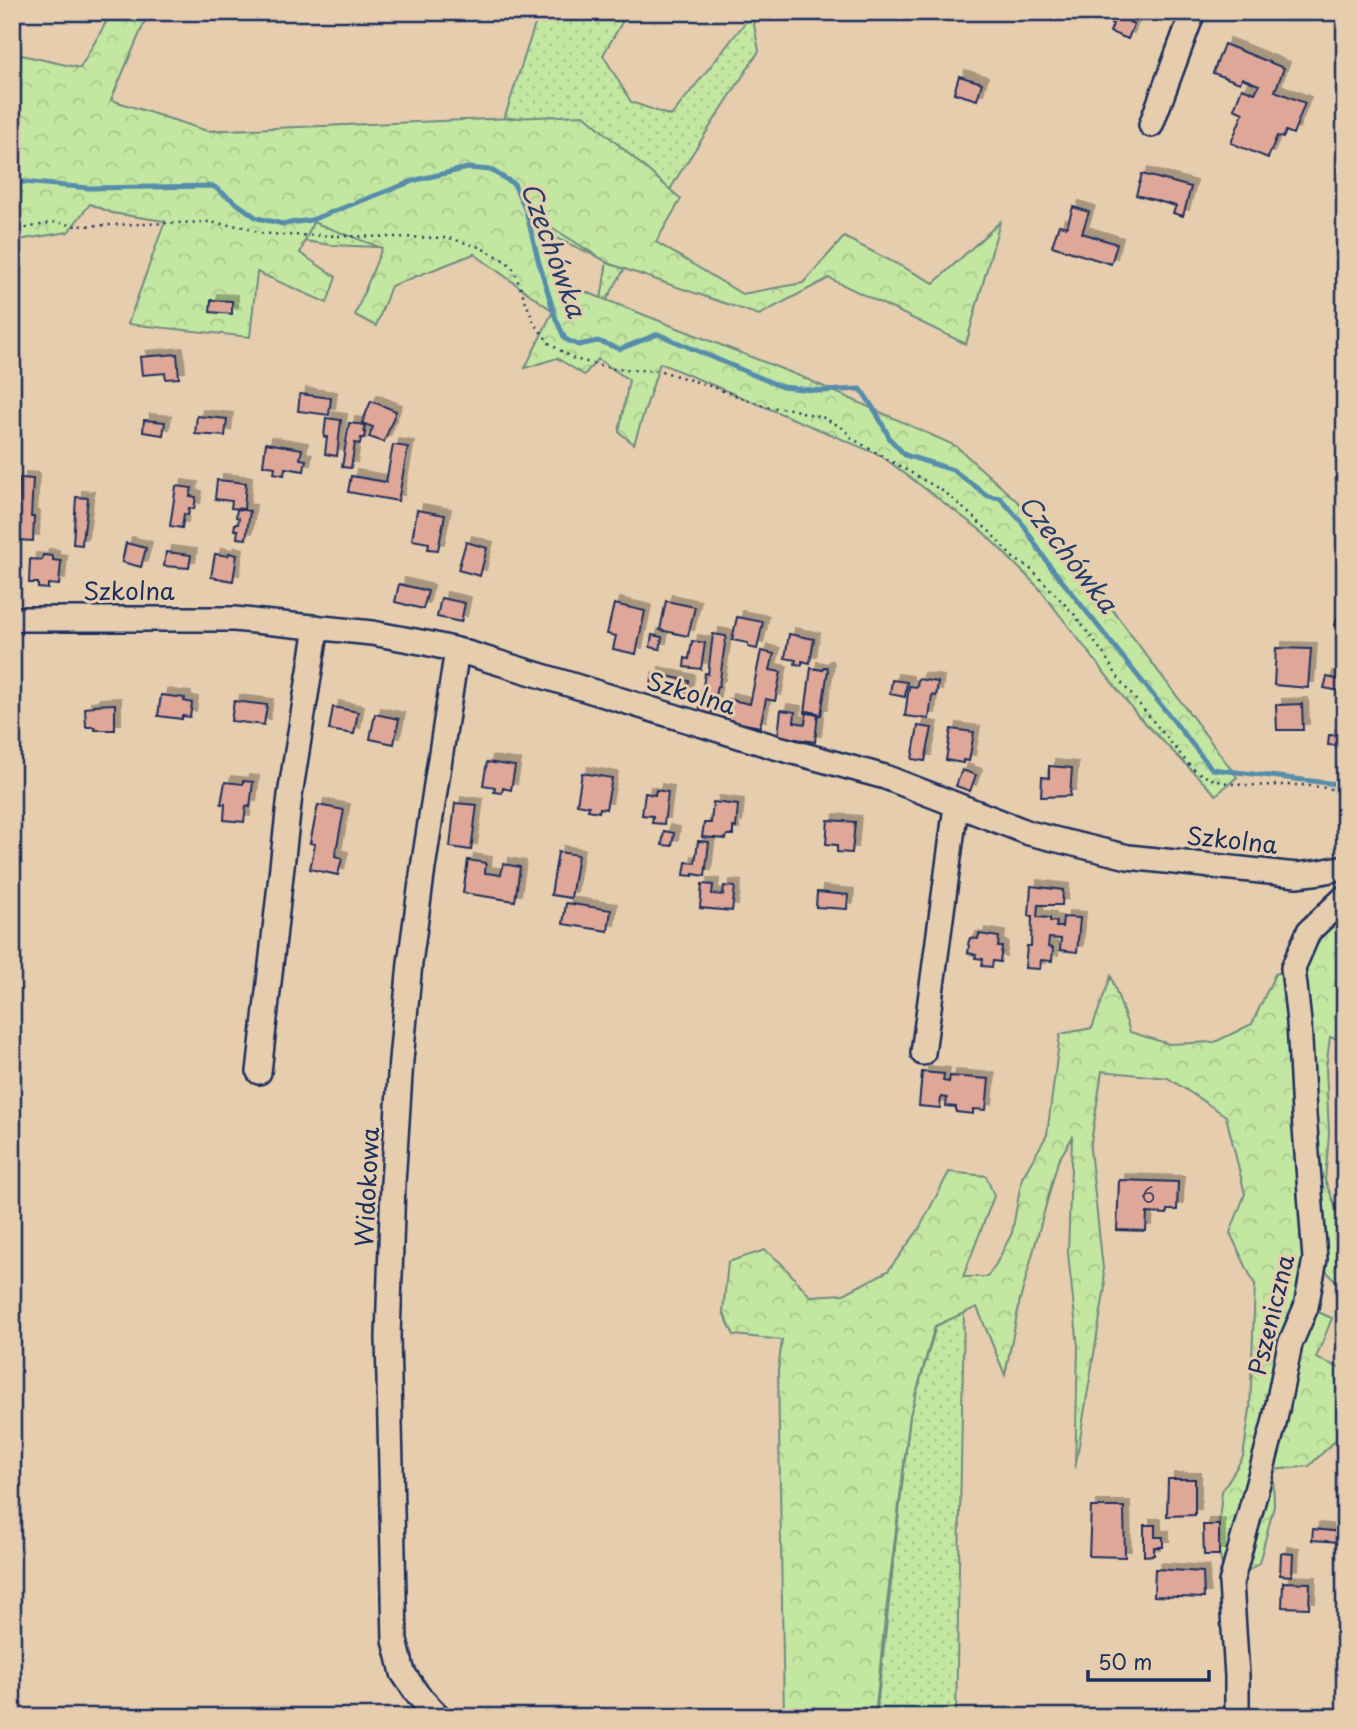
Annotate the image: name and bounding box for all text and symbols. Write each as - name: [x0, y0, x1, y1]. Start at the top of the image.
- water label: Czechówka: [512, 177, 597, 323]
- water label: Czechówka: [1010, 485, 1128, 621]
- street label: Szkolna: [83, 572, 175, 608]
- street label: Szkolna: [643, 662, 741, 723]
- street label: Szkolna: [1185, 816, 1280, 862]
- street label: Widokowa: [345, 1126, 387, 1248]
- house number: 6: [1141, 1178, 1155, 1210]
- street label: Pszeniczna: [1238, 1250, 1302, 1379]
- scale bar: [1088, 1638, 1208, 1682]
- text: 50 m: [1098, 1645, 1152, 1677]

